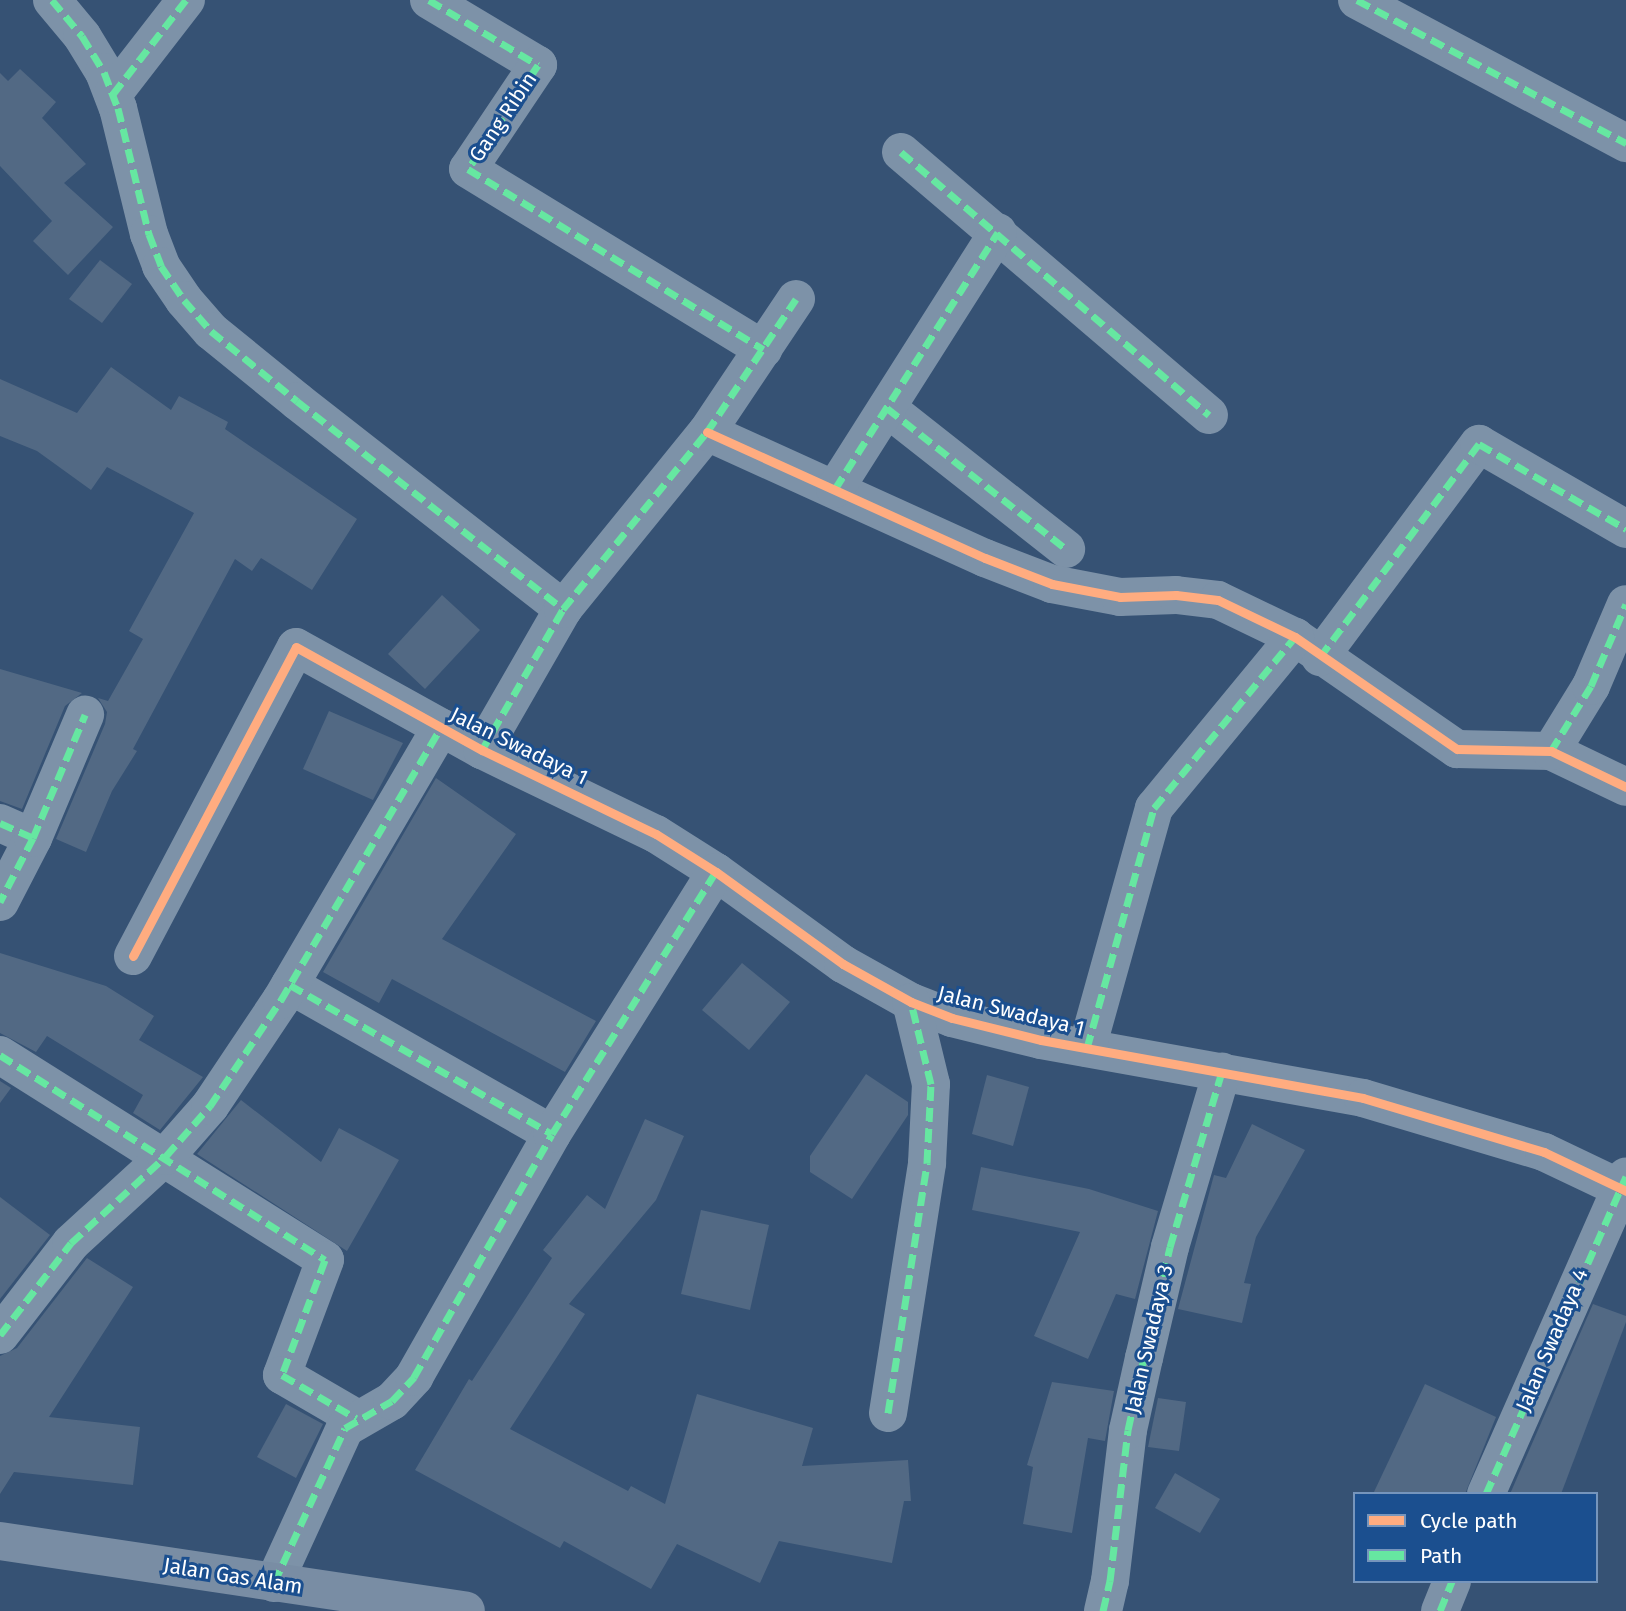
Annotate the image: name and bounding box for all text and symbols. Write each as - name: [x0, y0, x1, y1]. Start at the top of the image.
- street label: Gang Ribin: [464, 67, 542, 167]
- street label: Jalan Swadaya 1: [446, 702, 592, 790]
- street label: Jalan Swadaya 1: [935, 981, 1087, 1041]
- street label: Jalan Swadaya 3: [1120, 1262, 1178, 1416]
- street label: Jalan Swadaya 4: [1511, 1265, 1593, 1415]
- legend: [1353, 1492, 1598, 1583]
- text: Cycle path: [1420, 1508, 1518, 1534]
- text: Path: [1420, 1543, 1462, 1569]
- street label: Jalan Gas Alam: [162, 1553, 304, 1599]

